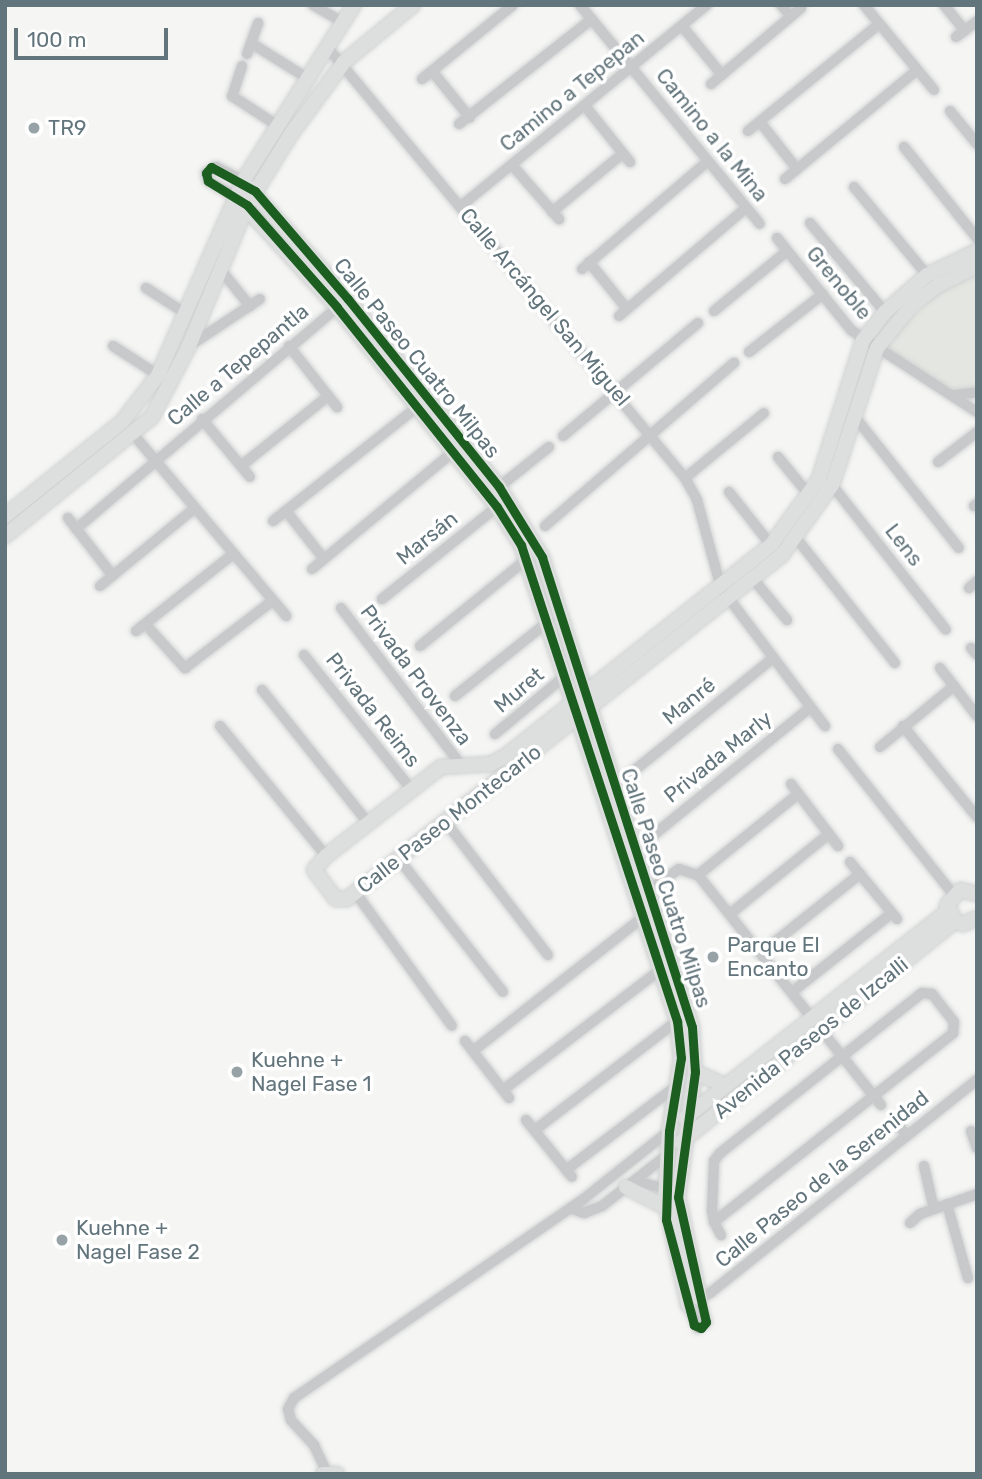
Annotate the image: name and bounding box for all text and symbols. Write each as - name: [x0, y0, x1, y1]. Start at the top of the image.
- scale bar: [18, 14, 172, 58]
- street label: Camino a Tepepan: [495, 25, 649, 157]
- text: 100 m: [27, 27, 86, 52]
- street label: Camino a la Mina: [651, 63, 773, 207]
- place label: TR9: [48, 115, 86, 141]
- marker: TR9: [26, 120, 42, 136]
- street label: Calle Arcángel San Miguel: [455, 203, 635, 411]
- street label: Grenoble: [801, 241, 877, 325]
- street label: Calle Paseo Cuatro Milpas: [328, 253, 506, 463]
- street label: Calle a Tepepantla: [162, 298, 314, 432]
- street label: Marsán: [391, 506, 463, 570]
- street label: Lens: [880, 519, 928, 571]
- street label: Privada Provenza: [355, 600, 477, 750]
- street label: Privada Reims: [320, 648, 426, 772]
- street label: Muret: [489, 662, 549, 718]
- street label: Manré: [658, 672, 720, 730]
- street label: Privada Marly: [659, 706, 777, 808]
- street label: Calle Paseo Montecarlo: [352, 739, 546, 899]
- street label: Calle Paseo Cuatro Milpas: [615, 765, 717, 1011]
- place label: Parque El Encanto: [727, 932, 820, 982]
- marker: Parque El Encanto: [705, 949, 721, 965]
- street label: Avenida Paseos de Izcalli: [709, 952, 913, 1124]
- place label: Kuehne + Nagel Fase 1: [251, 1047, 372, 1097]
- marker: Kuehne + Nagel Fase 1: [229, 1064, 245, 1080]
- street label: Calle Paseo de la Serenidad: [710, 1085, 934, 1273]
- place label: Kuehne + Nagel Fase 2: [76, 1215, 200, 1265]
- marker: Kuehne + Nagel Fase 2: [54, 1232, 70, 1248]

